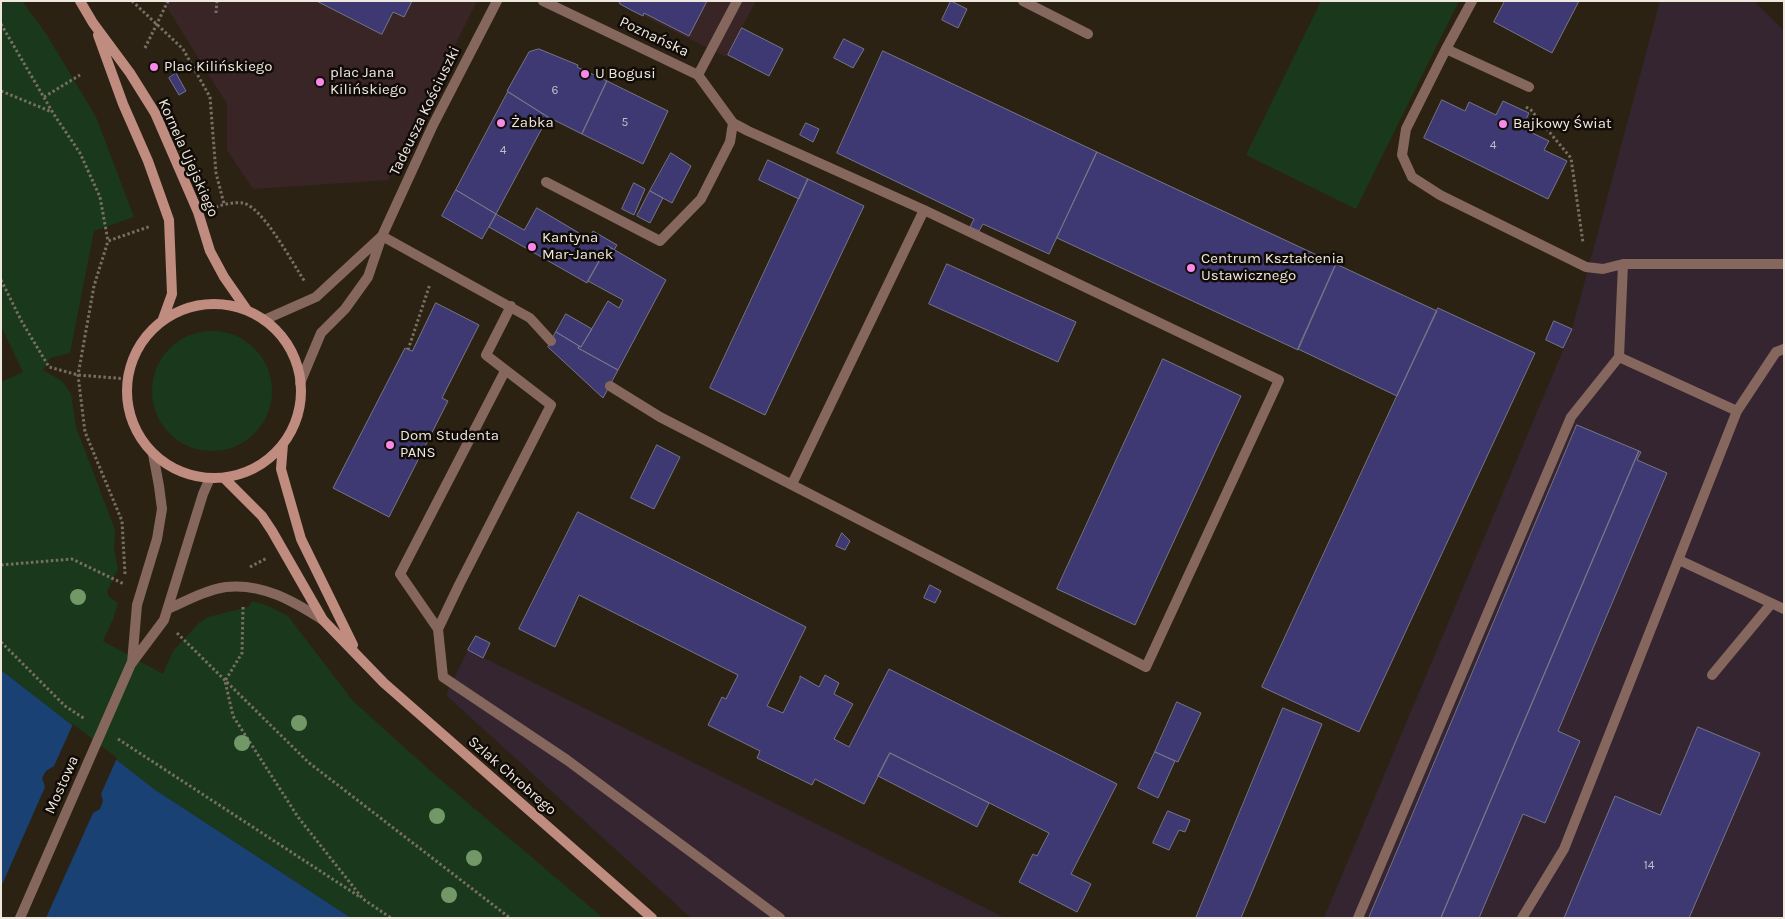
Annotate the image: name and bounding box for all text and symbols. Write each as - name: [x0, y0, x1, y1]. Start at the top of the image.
- street label: Poznańska: [616, 13, 692, 61]
- street label: Tadeusza Kościuszki: [386, 44, 464, 178]
- place label: Plac Kilińskiego: [164, 58, 273, 76]
- marker: Plac Kilińskiego: [148, 61, 160, 73]
- place label: plac Jana Kilińskiego: [330, 64, 406, 99]
- place label: U Bogusi: [595, 65, 656, 83]
- marker: U Bogusi: [579, 68, 591, 80]
- marker: plac Jana Kilińskiego: [314, 76, 326, 88]
- house number: 6: [552, 84, 558, 98]
- street label: Kornela Ujejskiego: [154, 96, 222, 220]
- place label: Żabka: [511, 114, 554, 132]
- place label: Bajkowy Świat: [1513, 115, 1612, 133]
- house number: 5: [622, 116, 628, 130]
- marker: Żabka: [495, 117, 507, 129]
- marker: Bajkowy Świat: [1497, 118, 1509, 130]
- house number: 4: [1490, 139, 1496, 153]
- house number: 4: [500, 144, 506, 158]
- place label: Kantyna Mar-Janek: [542, 229, 613, 264]
- marker: Kantyna Mar-Janek: [526, 241, 538, 253]
- place label: Centrum Kształcenia Ustawicznego: [1201, 250, 1344, 285]
- marker: Centrum Kształcenia Ustawicznego: [1185, 262, 1197, 274]
- place label: Dom Studenta PANS: [400, 427, 499, 462]
- marker: Dom Studenta PANS: [384, 439, 396, 451]
- street label: Szlak Chrobrego: [464, 733, 560, 819]
- street label: Mostowa: [41, 753, 83, 817]
- house number: 14: [1644, 859, 1654, 873]

